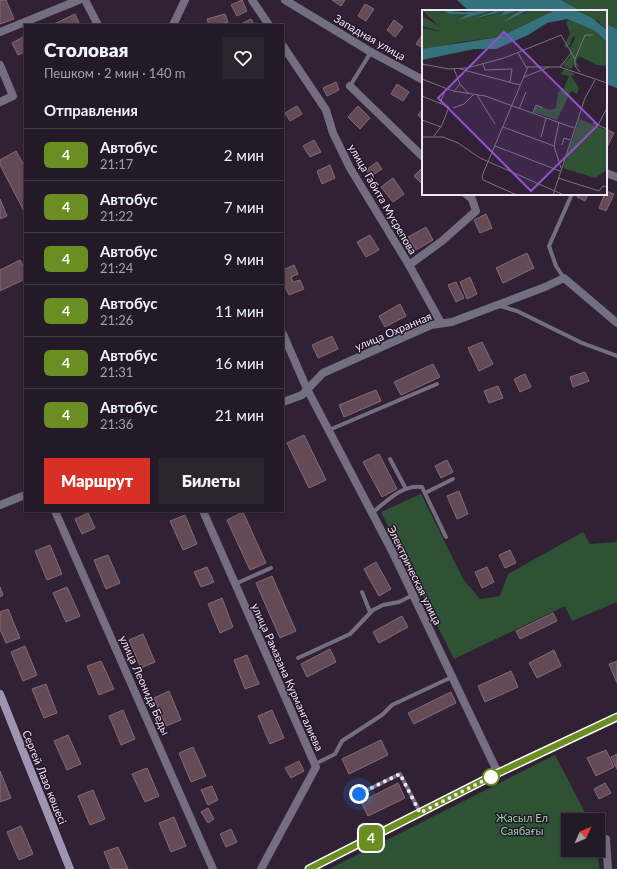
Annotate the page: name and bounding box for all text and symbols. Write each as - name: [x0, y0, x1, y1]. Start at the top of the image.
- inset map: [422, 10, 607, 195]
- street label: Западная улица: [332, 11, 408, 63]
- button: heart: [222, 37, 264, 79]
- text: Столовая: [44, 38, 129, 61]
- text: Пешком · 2 мин · 140 m: [44, 65, 185, 81]
- text: Отправления: [44, 101, 138, 119]
- text: Автобус: [100, 138, 157, 156]
- street label: улица Габита Мусрепова: [346, 141, 420, 257]
- text: 4: [62, 146, 70, 163]
- text: 2 мин: [224, 146, 264, 164]
- text: 21:17: [100, 156, 133, 172]
- text: Автобус: [100, 190, 157, 208]
- text: 4: [62, 198, 70, 215]
- text: 7 мин: [224, 198, 264, 216]
- text: 21:22: [100, 208, 133, 224]
- text: Автобус: [100, 242, 157, 260]
- text: 4: [62, 250, 70, 267]
- text: 9 мин: [224, 250, 264, 268]
- text: 21:24: [100, 260, 133, 276]
- text: Автобус: [100, 294, 157, 312]
- text: 4: [62, 302, 70, 319]
- text: 11 мин: [215, 302, 264, 320]
- street label: улица Охранная: [353, 309, 433, 353]
- text: 21:26: [100, 312, 133, 328]
- text: Автобус: [100, 346, 157, 364]
- text: 4: [62, 354, 70, 371]
- text: 16 мин: [215, 354, 264, 372]
- text: 21:31: [100, 364, 133, 380]
- text: Автобус: [100, 398, 157, 416]
- text: 4: [62, 406, 70, 423]
- text: 21 мин: [215, 406, 264, 424]
- text: 21:36: [100, 416, 133, 432]
- button: Маршрут: [44, 458, 150, 504]
- button: Билеты: [158, 458, 264, 504]
- street label: Электрическая улица: [385, 523, 445, 627]
- street label: улица Рамазана Курмангалиева: [249, 601, 327, 753]
- street label: улица Леонида Беды: [117, 633, 173, 737]
- street label: Сергей Лазо көшесі: [20, 728, 70, 826]
- unlabelled marker: [482, 768, 500, 786]
- your location: [349, 784, 369, 804]
- park label: Жасыл Ел Саябағы: [496, 811, 548, 837]
- north arrow: [561, 813, 605, 857]
- map controls: [561, 813, 605, 857]
- line badge: 4: [358, 825, 384, 851]
- text: 4: [367, 829, 375, 846]

